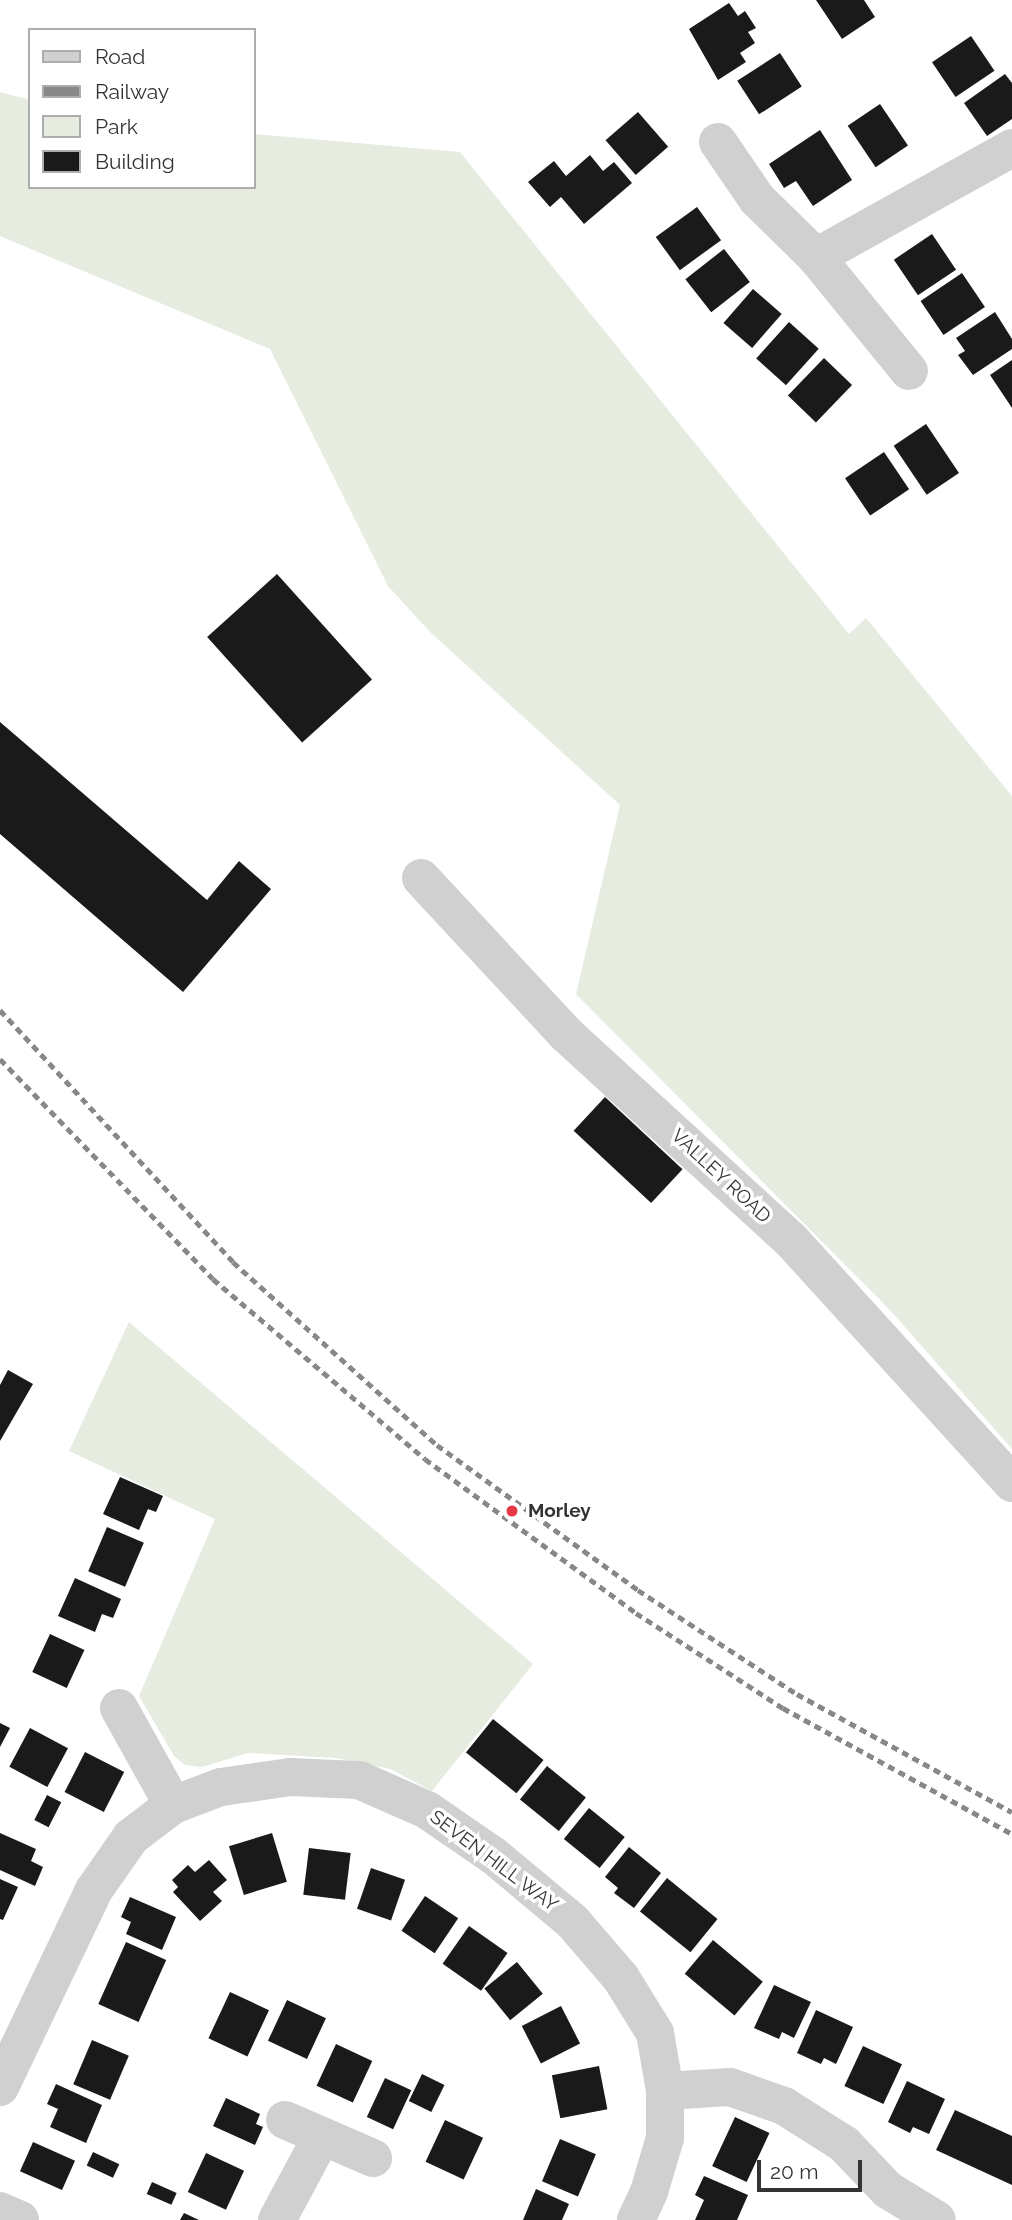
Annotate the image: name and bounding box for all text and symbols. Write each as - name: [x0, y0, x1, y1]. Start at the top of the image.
- legend: [28, 28, 256, 189]
- text: Road: [95, 44, 145, 69]
- text: Railway: [95, 79, 169, 104]
- text: Park: [95, 114, 138, 139]
- text: Building: [95, 149, 175, 174]
- street label: VALLEY ROAD: [666, 1124, 776, 1228]
- place label: Morley: [528, 1500, 591, 1522]
- marker: Morley: [502, 1501, 522, 1521]
- street label: SEVEN HILL WAY: [425, 1805, 563, 1917]
- scale bar: [760, 2146, 865, 2190]
- text: 20 m: [770, 2159, 818, 2184]

